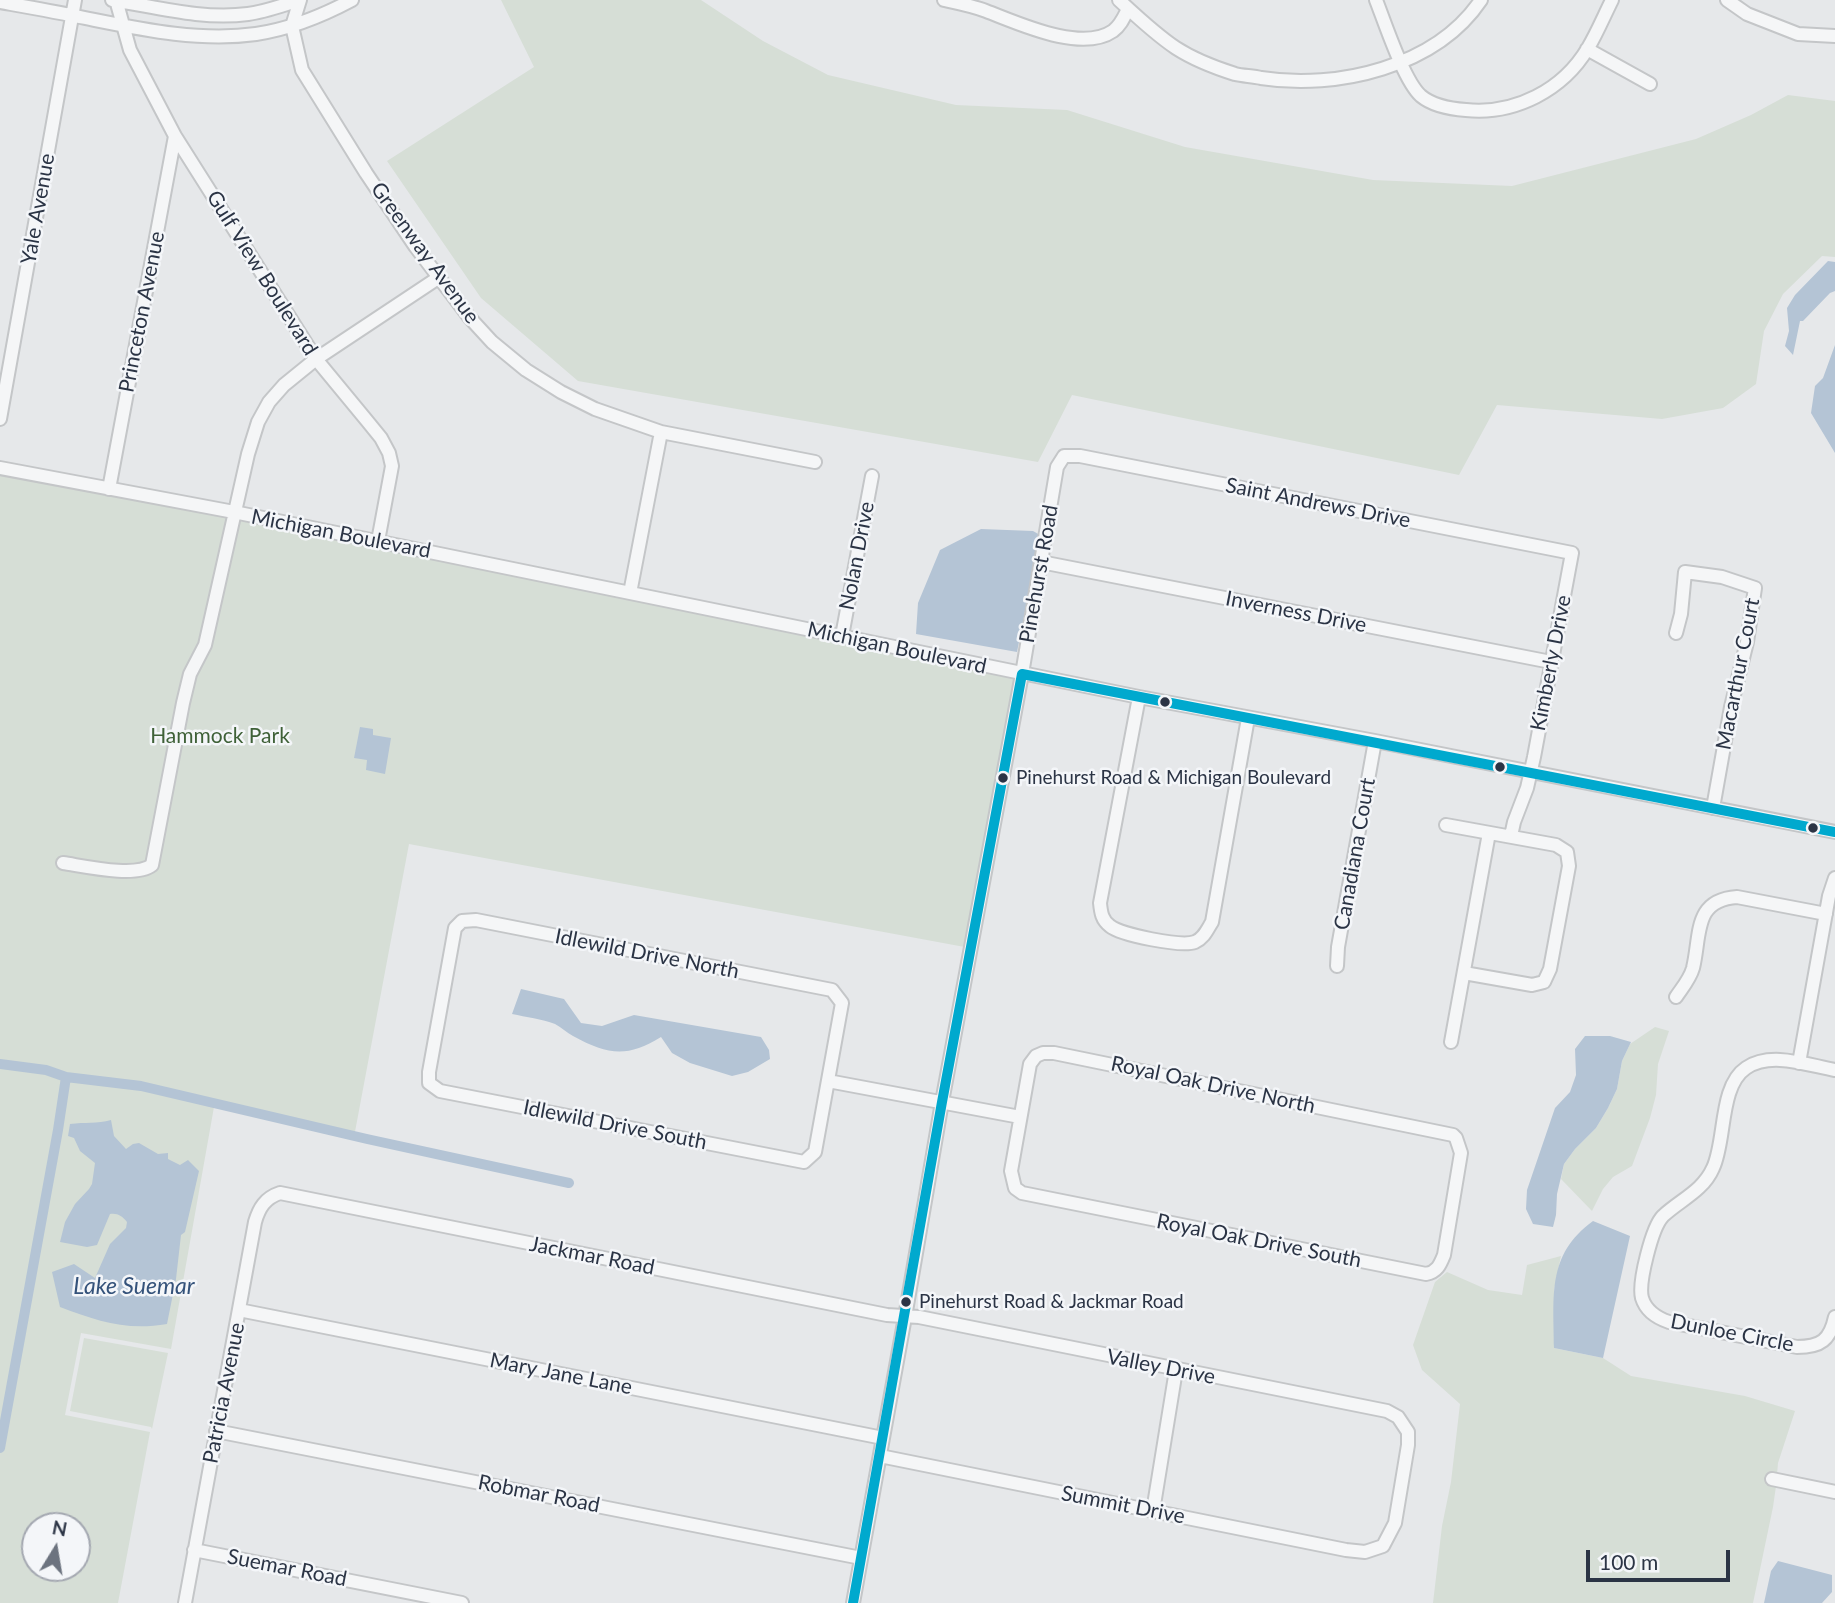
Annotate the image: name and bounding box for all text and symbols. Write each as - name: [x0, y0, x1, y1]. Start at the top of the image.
- street label: Yale Avenue: [16, 152, 60, 266]
- street label: Greenway Avenue: [365, 177, 485, 329]
- street label: Gulf View Boulevard: [201, 186, 323, 360]
- street label: Princeton Avenue: [114, 229, 170, 395]
- street label: Saint Andrews Drive: [1223, 473, 1413, 533]
- street label: Nolan Drive: [834, 500, 880, 612]
- street label: Pinehurst Road: [1014, 503, 1064, 645]
- street label: Michigan Boulevard: [249, 504, 433, 564]
- street label: Inverness Drive: [1223, 586, 1369, 638]
- street label: Kimberly Drive: [1525, 593, 1577, 733]
- street label: Macarthur Court: [1711, 596, 1765, 752]
- street label: Michigan Boulevard: [805, 617, 989, 679]
- unlabelled marker: [1158, 695, 1172, 709]
- park label: Hammock Park: [150, 723, 290, 749]
- unlabelled marker: [1493, 760, 1507, 774]
- place label: Pinehurst Road & Michigan Boulevard: [1016, 767, 1331, 789]
- marker: Pinehurst Road & Michigan Boulevard: [996, 771, 1010, 785]
- street label: Canadiana Court: [1329, 776, 1381, 932]
- unlabelled marker: [1806, 821, 1820, 835]
- street label: Idlewild Drive North: [553, 924, 741, 984]
- street label: Royal Oak Drive North: [1108, 1051, 1318, 1119]
- street label: Idlewild Drive South: [521, 1095, 709, 1155]
- street label: Royal Oak Drive South: [1154, 1209, 1364, 1273]
- street label: Jackmar Road: [527, 1232, 657, 1280]
- water label: Lake Suemar: [73, 1273, 195, 1301]
- place label: Pinehurst Road & Jackmar Road: [919, 1291, 1184, 1313]
- marker: Pinehurst Road & Jackmar Road: [899, 1295, 913, 1309]
- street label: Dunloe Circle: [1668, 1309, 1796, 1357]
- street label: Patricia Avenue: [198, 1320, 250, 1466]
- street label: Valley Drive: [1105, 1344, 1217, 1390]
- street label: Mary Jane Lane: [488, 1348, 634, 1400]
- street label: Robmar Road: [476, 1470, 602, 1518]
- street label: Summit Drive: [1059, 1481, 1187, 1529]
- north arrow: [21, 1512, 91, 1582]
- text: N: [50, 1515, 69, 1541]
- scale bar: [1590, 1536, 1734, 1580]
- street label: Suemar Road: [225, 1544, 349, 1592]
- text: 100 m: [1599, 1549, 1658, 1574]

